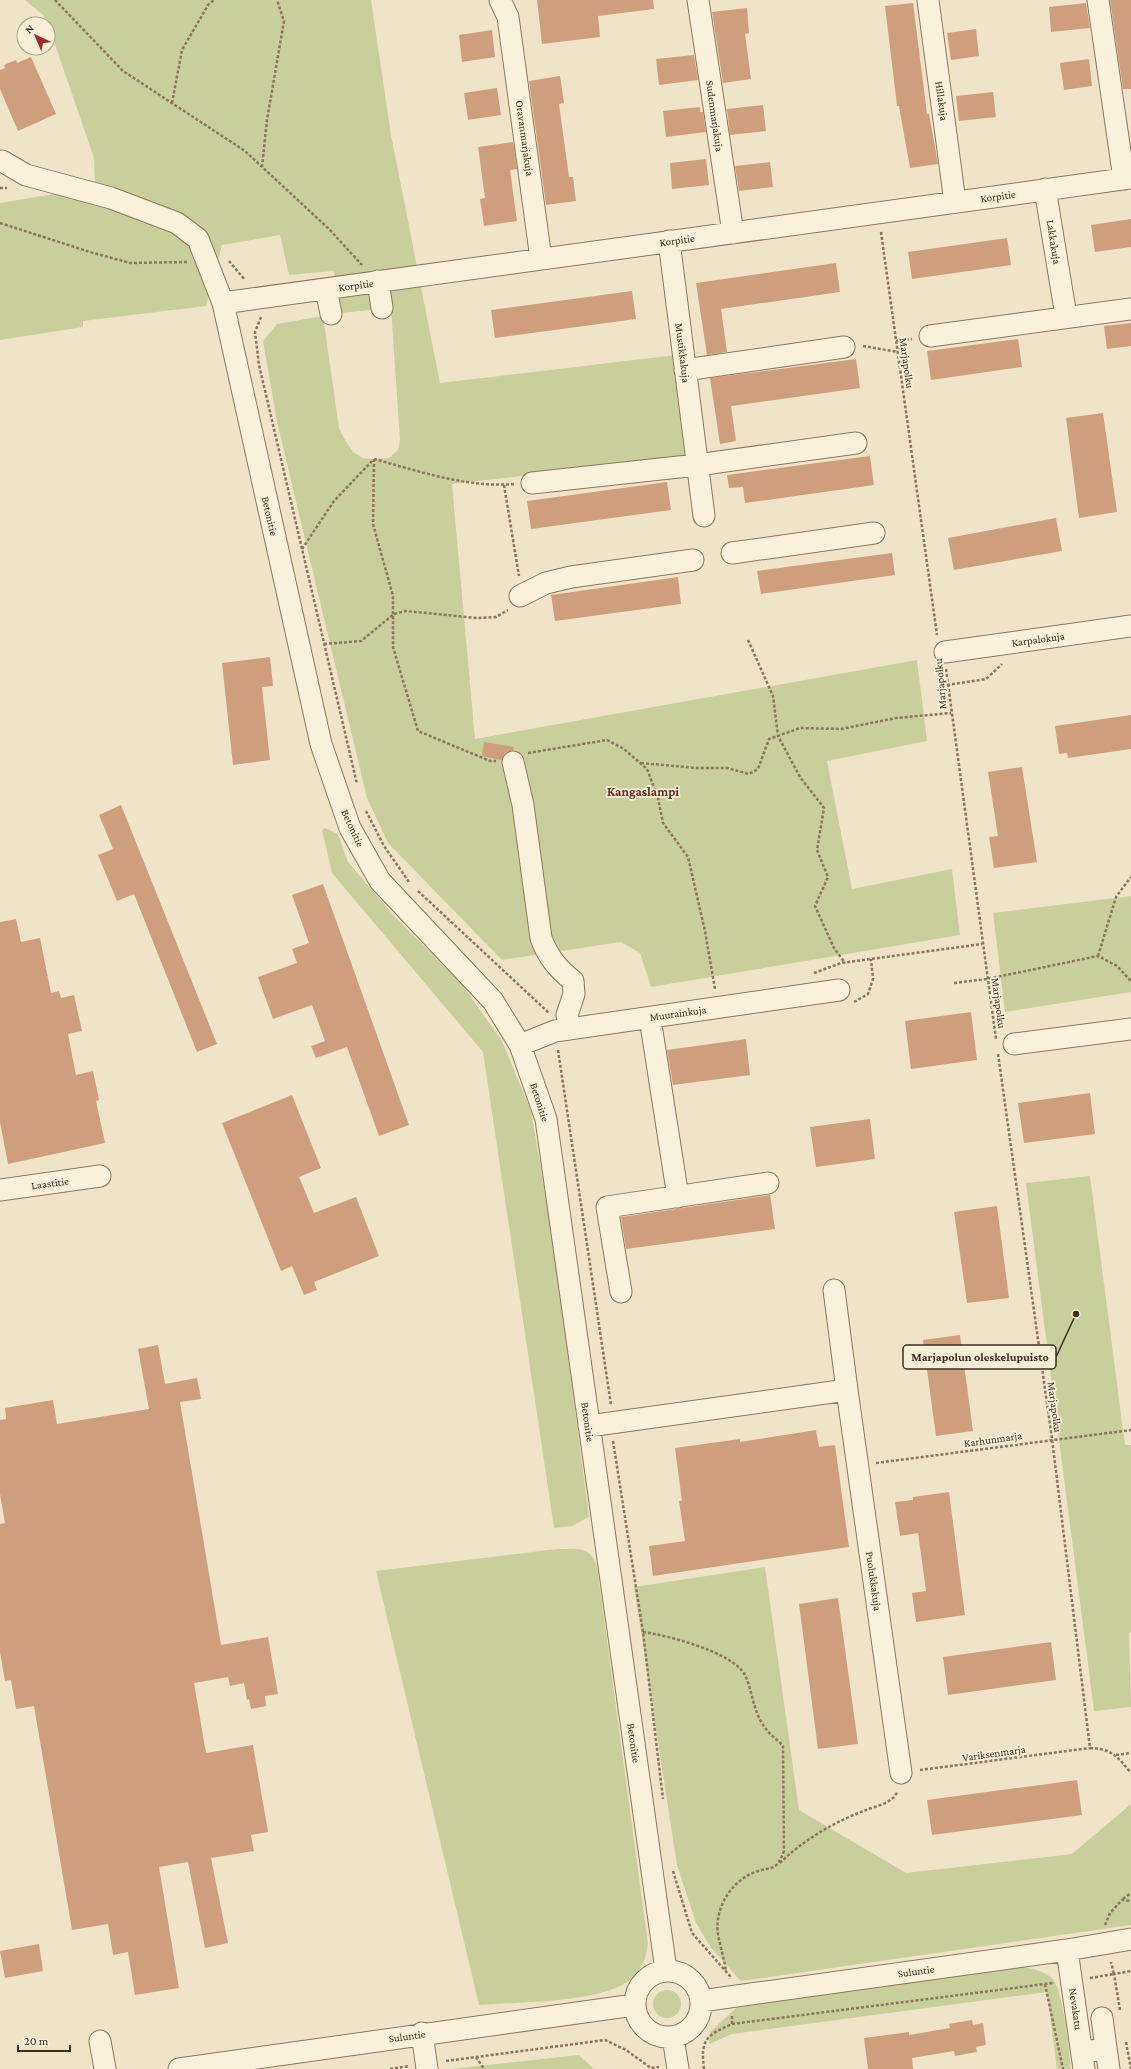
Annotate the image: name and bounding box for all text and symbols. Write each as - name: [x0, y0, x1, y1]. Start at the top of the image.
- north arrow: [16, 16, 56, 56]
- text: N: [22, 22, 36, 36]
- street label: Sudenmarjakuja: [703, 80, 726, 153]
- street label: Hillakuja: [932, 80, 951, 122]
- street label: Oravanmarjakuja: [513, 99, 536, 177]
- street label: Korpitie: [980, 188, 1017, 205]
- street label: Lakkakuja: [1044, 219, 1063, 265]
- street label: Korpitie: [659, 232, 696, 249]
- street label: Korpitie: [338, 277, 375, 294]
- street label: Mustikkakuja: [672, 322, 693, 384]
- street label: Marjapolku: [897, 337, 917, 389]
- street label: Betonitie: [260, 495, 280, 537]
- street label: Karpalokuja: [1011, 629, 1065, 650]
- street label: Marjapolku: [932, 658, 949, 710]
- district label: Kangaslampi: [607, 784, 679, 799]
- street label: Betonitie: [339, 807, 367, 849]
- street label: Marjapolku: [989, 977, 1009, 1029]
- street label: Muurainkuja: [649, 1003, 707, 1024]
- street label: Betonitie: [528, 1081, 552, 1123]
- street label: Laastitie: [30, 1174, 70, 1192]
- callout: Marjapolun oleskelupuisto: [903, 1345, 1056, 1369]
- text: Marjapolun oleskelupuisto: [911, 1350, 1049, 1364]
- street label: Marjapolku: [1045, 1381, 1065, 1433]
- street label: Betonitie: [579, 1401, 597, 1443]
- street label: Karhunmarja: [963, 1429, 1023, 1450]
- street label: Puolukkakuja: [863, 1550, 884, 1612]
- street label: Betonitie: [625, 1722, 643, 1764]
- street label: Variksenmarja: [962, 1743, 1026, 1764]
- street label: Suluntie: [897, 1962, 935, 1980]
- street label: Nevakatu: [1067, 1987, 1085, 2031]
- scale bar: [18, 2027, 70, 2053]
- street label: Suluntie: [388, 2027, 426, 2045]
- text: 20 m: [24, 2034, 49, 2048]

